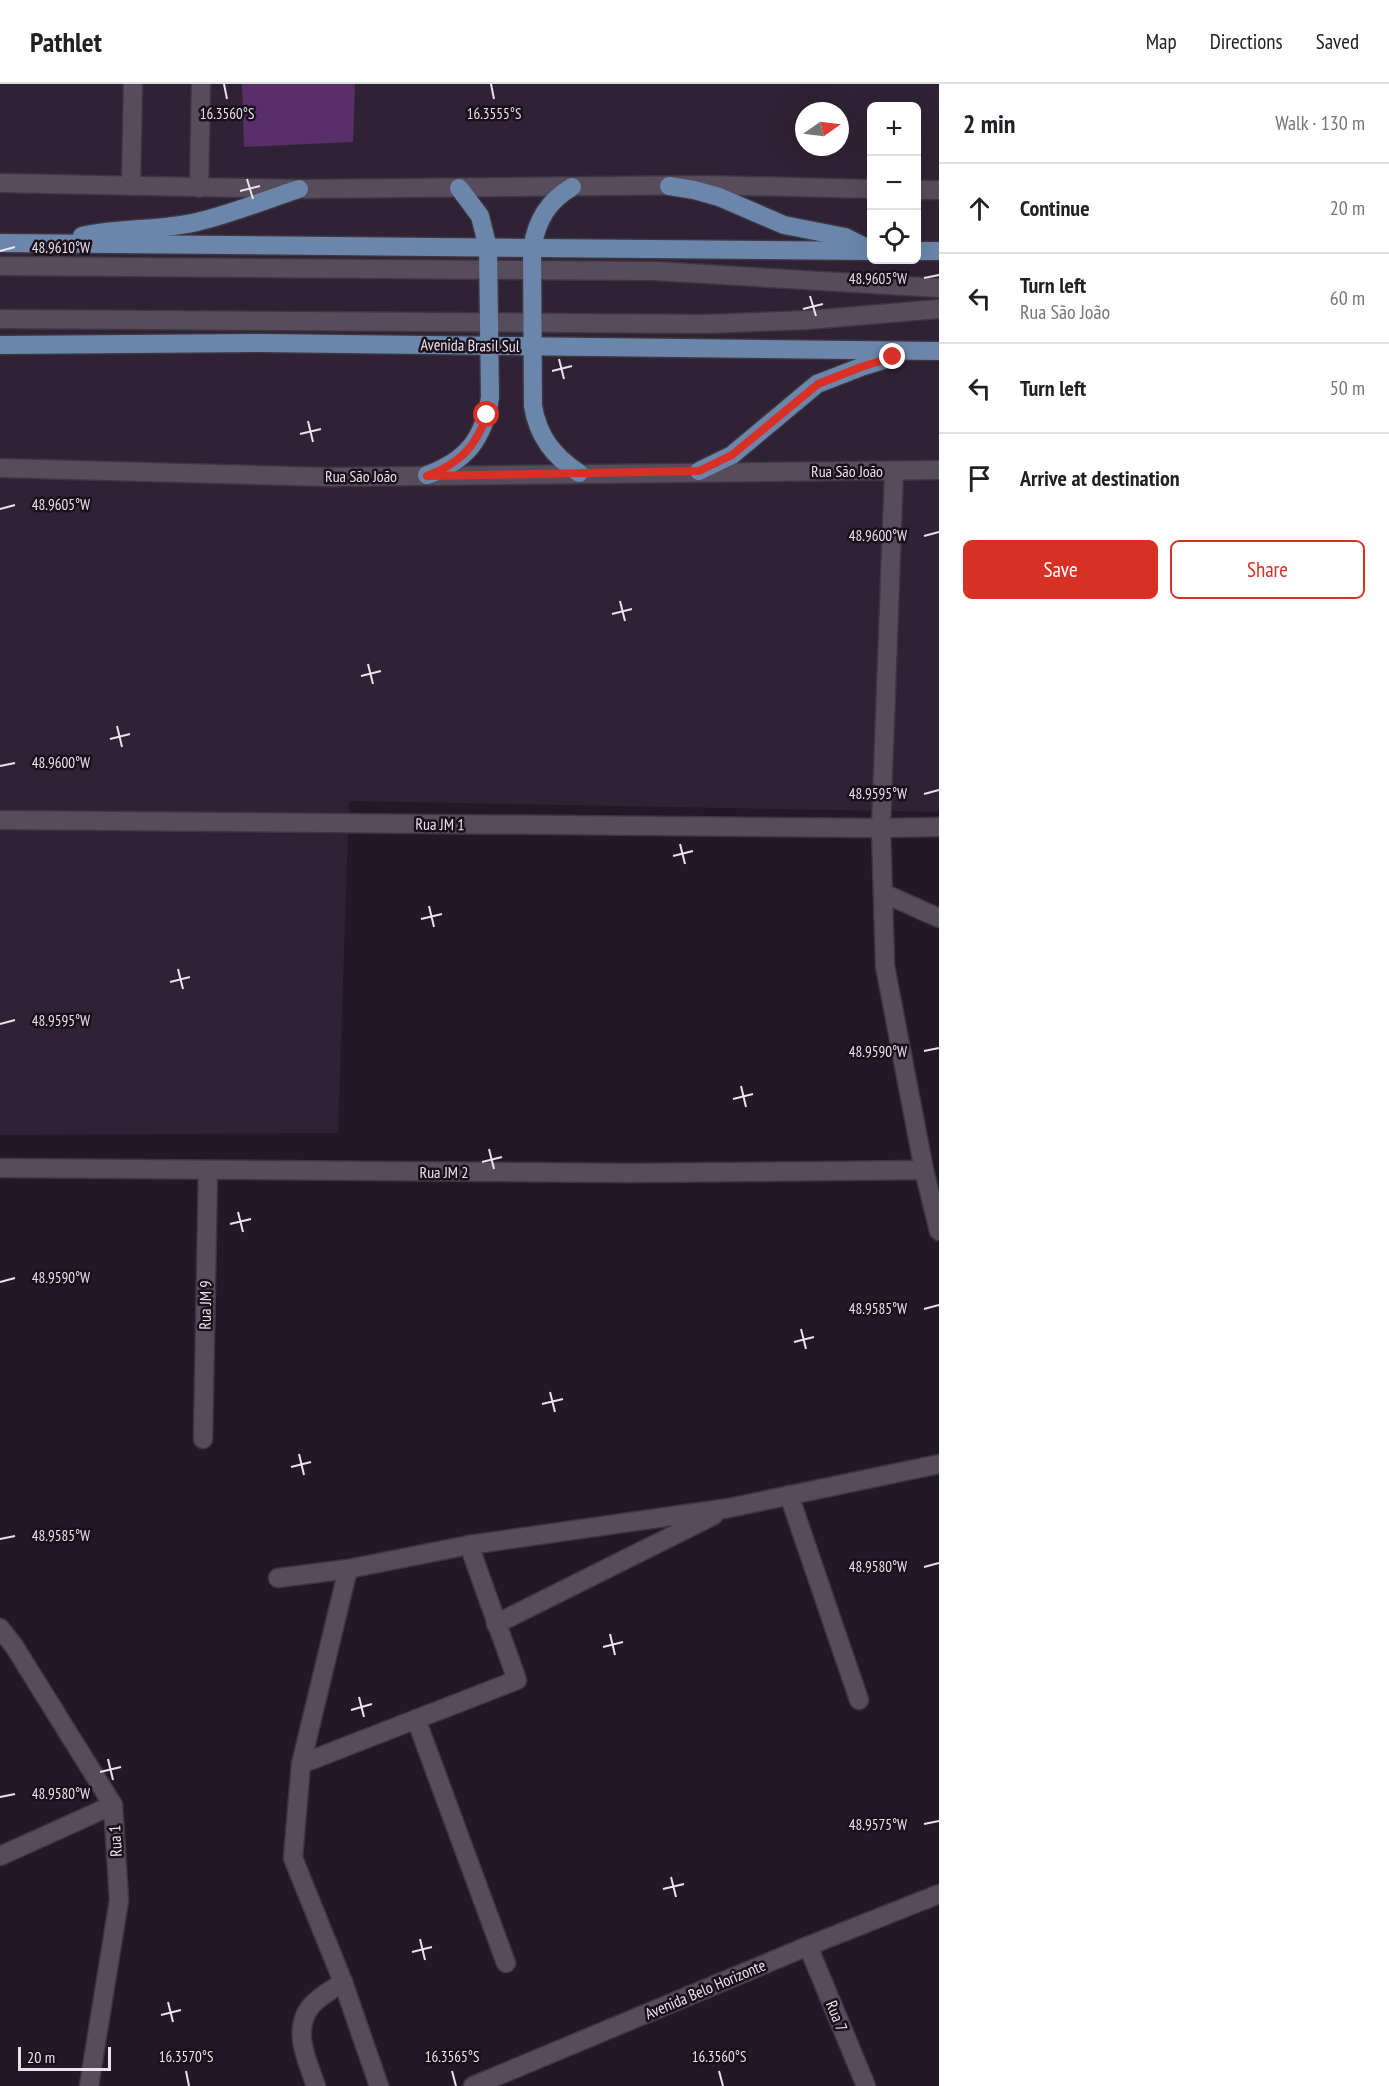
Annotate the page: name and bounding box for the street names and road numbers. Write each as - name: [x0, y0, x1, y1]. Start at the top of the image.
- street label: Avenida Brasil Sul: [420, 334, 520, 356]
- street label: Rua São João: [811, 461, 883, 481]
- street label: Rua São João: [325, 466, 397, 486]
- street label: Rua JM 1: [415, 814, 465, 834]
- street label: Rua JM 2: [419, 1162, 469, 1182]
- street label: Rua JM 9: [195, 1280, 215, 1330]
- street label: Rua 1: [104, 1825, 126, 1857]
- street label: Avenida Belo Horizonte: [642, 1955, 768, 2023]
- street label: Rua 7: [822, 1998, 852, 2034]

